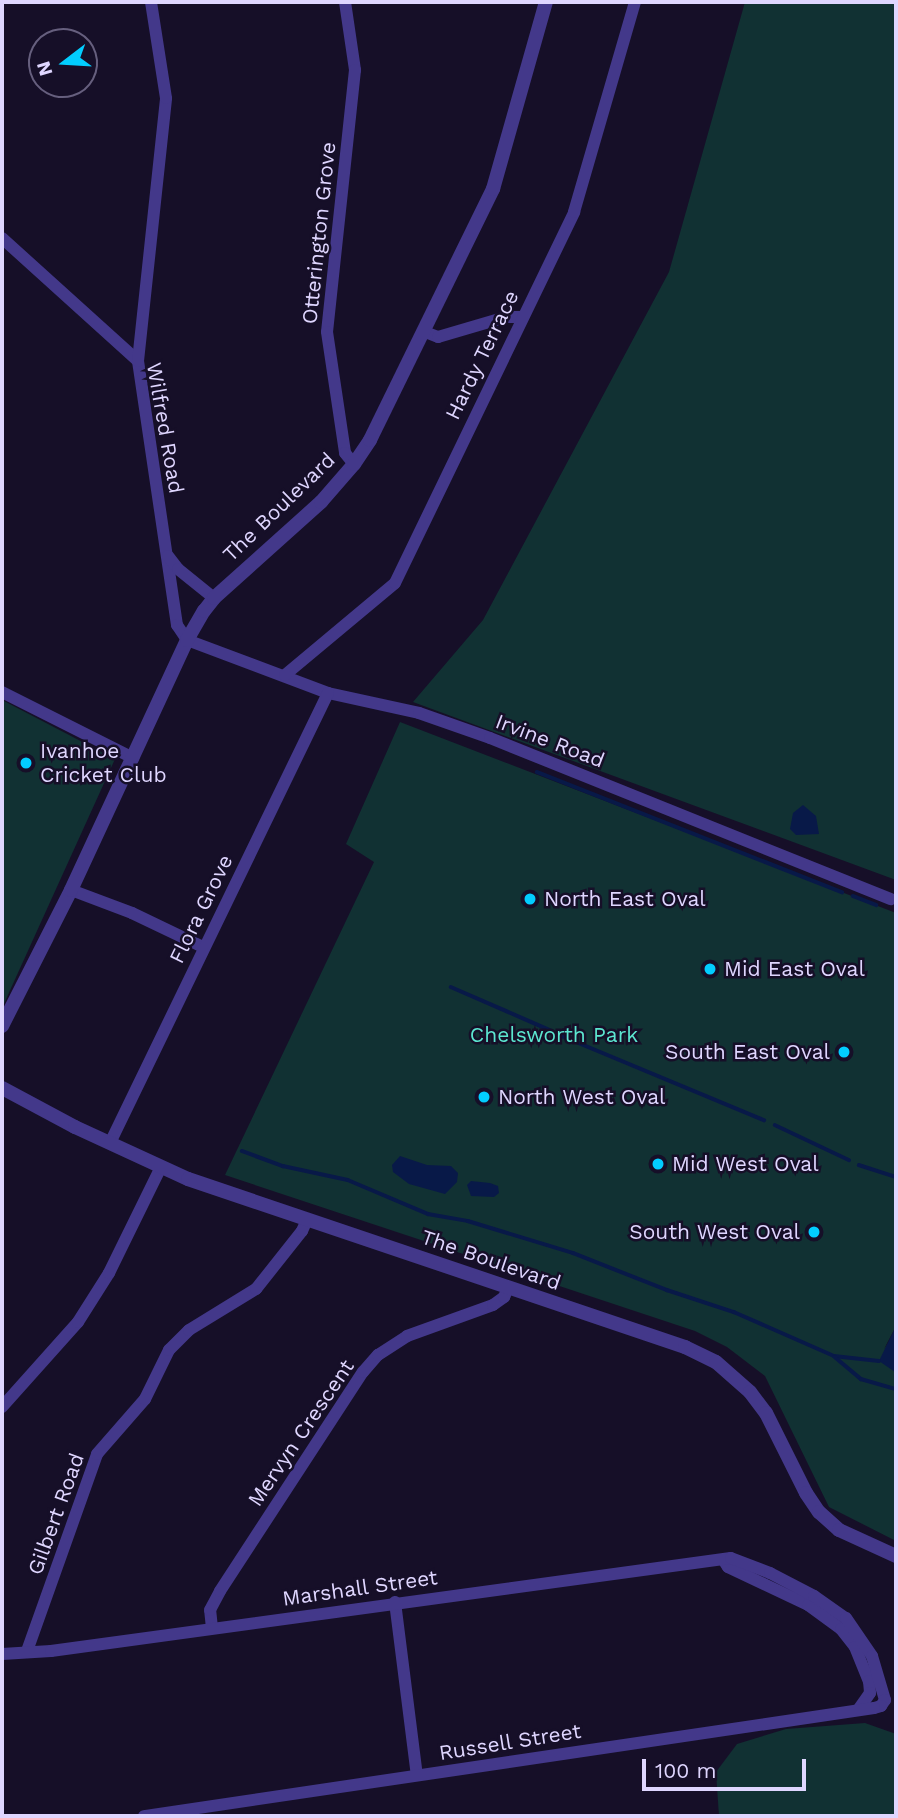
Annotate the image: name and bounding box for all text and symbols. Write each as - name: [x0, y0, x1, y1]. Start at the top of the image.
- north arrow: [28, 28, 98, 98]
- text: N: [31, 59, 57, 79]
- street label: Otterington Grove: [297, 141, 341, 325]
- street label: Hardy Terrace: [440, 286, 524, 424]
- street label: Wilfred Road: [141, 361, 189, 495]
- street label: The Boulevard: [218, 447, 340, 567]
- street label: Irvine Road: [492, 709, 608, 773]
- place label: Ivanhoe Cricket Club: [40, 738, 167, 788]
- marker: Ivanhoe Cricket Club: [18, 755, 34, 771]
- street label: Flora Grove: [164, 850, 238, 968]
- place label: North East Oval: [544, 886, 706, 912]
- marker: North East Oval: [522, 891, 538, 907]
- place label: Mid East Oval: [724, 956, 865, 982]
- marker: Mid East Oval: [702, 961, 718, 977]
- park label: Chelsworth Park: [470, 1022, 638, 1048]
- place label: South East Oval: [665, 1039, 830, 1065]
- marker: South East Oval: [836, 1044, 852, 1060]
- place label: North West Oval: [498, 1084, 666, 1110]
- marker: North West Oval: [476, 1089, 492, 1105]
- place label: Mid West Oval: [672, 1151, 819, 1177]
- marker: Mid West Oval: [650, 1156, 666, 1172]
- place label: South West Oval: [629, 1219, 800, 1245]
- street label: The Boulevard: [418, 1224, 564, 1296]
- marker: South West Oval: [806, 1224, 822, 1240]
- street label: Mervyn Crescent: [243, 1355, 359, 1511]
- street label: Gilbert Road: [22, 1450, 90, 1578]
- street label: Marshall Street: [281, 1565, 439, 1611]
- street label: Russell Street: [437, 1718, 583, 1766]
- scale bar: [646, 1744, 810, 1788]
- text: 100 m: [655, 1758, 717, 1783]

